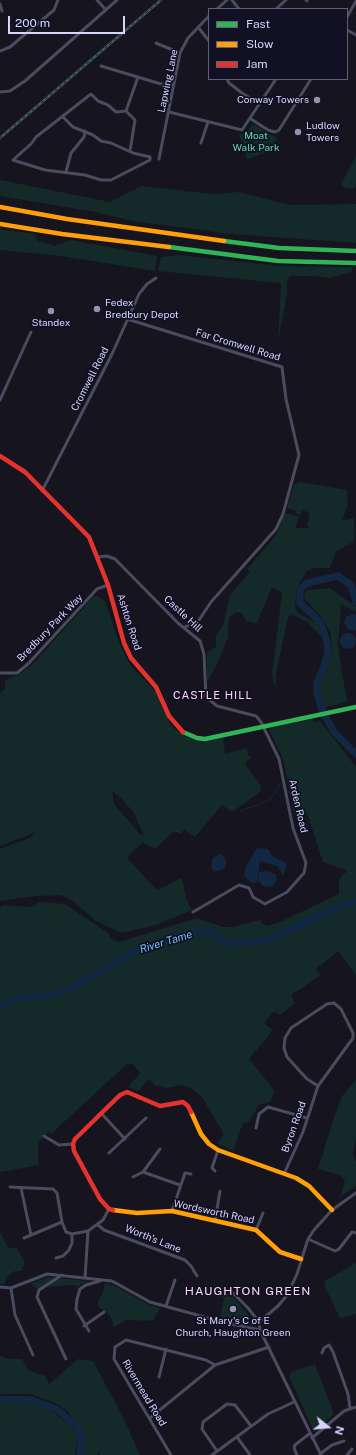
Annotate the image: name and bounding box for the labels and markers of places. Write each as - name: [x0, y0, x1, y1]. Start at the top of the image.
- place label: Conway Towers: [237, 94, 309, 106]
- marker: Conway Towers: [312, 95, 322, 105]
- place label: Ludlow Towers: [306, 120, 340, 144]
- marker: Ludlow Towers: [293, 127, 303, 137]
- place label: Fedex Bredbury Depot: [105, 297, 179, 320]
- marker: Fedex Bredbury Depot: [92, 304, 102, 314]
- marker: Standex: [46, 306, 56, 316]
- place label: Standex: [32, 317, 70, 329]
- marker: St Mary's C of E Church, Haughton Green: [228, 1304, 238, 1314]
- place label: St Mary's C of E Church, Haughton Green: [176, 1315, 290, 1338]

